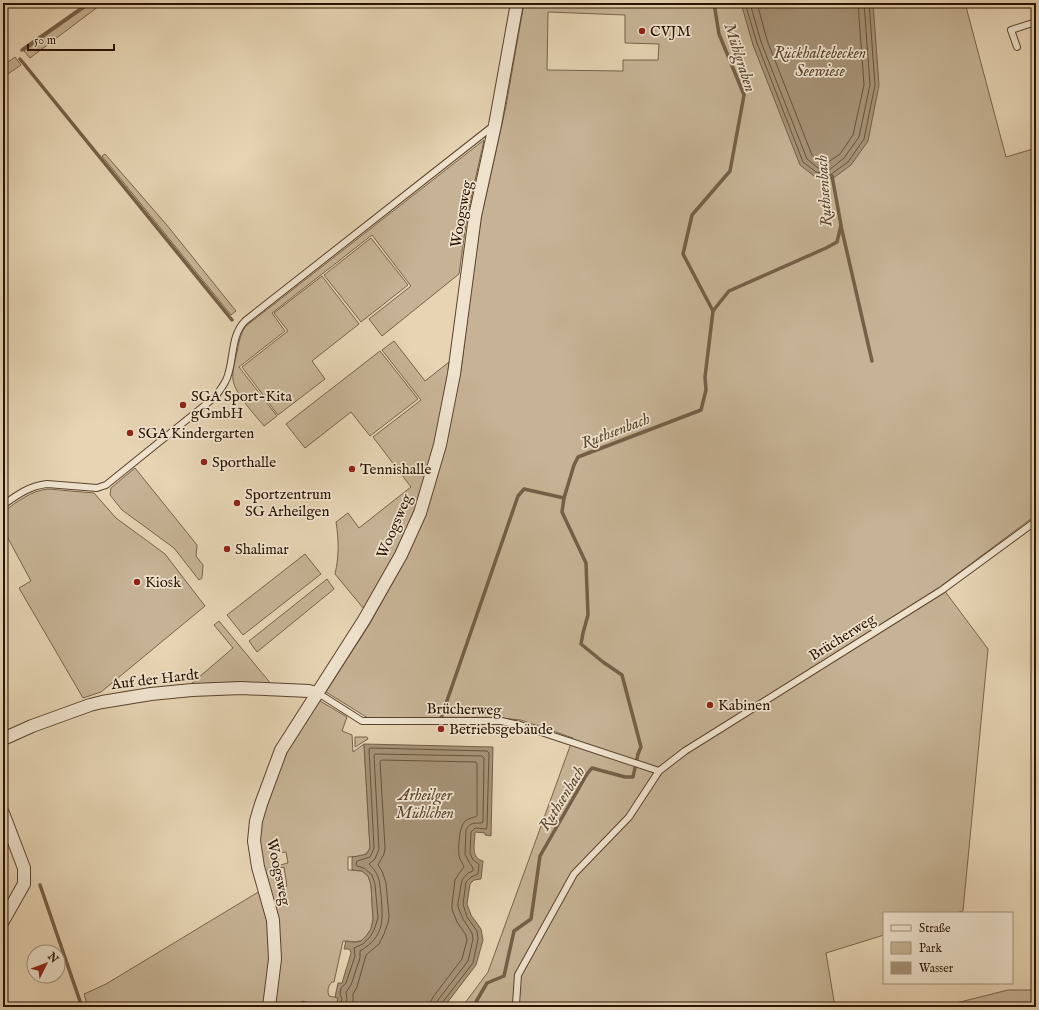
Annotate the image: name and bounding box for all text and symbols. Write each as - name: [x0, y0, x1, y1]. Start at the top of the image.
- water label: Mühlgraben: [719, 21, 760, 95]
- place label: CVJM: [650, 22, 691, 41]
- scale bar: [28, 26, 114, 52]
- marker: CVJM: [637, 26, 647, 36]
- text: 50 m: [34, 33, 56, 48]
- water label: Rückhaltebecken Seewiese: [774, 44, 866, 82]
- water label: Ruthsenbach: [812, 154, 837, 227]
- street label: Woogsweg: [446, 178, 477, 249]
- place label: SGA Sport-Kita gGmbH: [191, 387, 292, 423]
- marker: SGA Sport-Kita gGmbH: [178, 400, 188, 410]
- water label: Ruthsenbach: [579, 410, 653, 454]
- place label: SGA Kindergarten: [138, 424, 254, 443]
- marker: SGA Kindergarten: [125, 428, 135, 438]
- place label: Sporthalle: [212, 453, 276, 472]
- marker: Sporthalle: [199, 457, 209, 467]
- place label: Tennishalle: [360, 460, 431, 479]
- marker: Tennishalle: [347, 464, 357, 474]
- place label: Sportzentrum SG Arheilgen: [245, 485, 332, 521]
- street label: Woogsweg: [372, 490, 417, 561]
- marker: Sportzentrum SG Arheilgen: [232, 498, 242, 508]
- place label: Shalimar: [235, 540, 289, 559]
- marker: Shalimar: [222, 544, 232, 554]
- place label: Kiosk: [145, 573, 182, 592]
- marker: Kiosk: [132, 577, 142, 587]
- street label: Brücherweg: [806, 609, 880, 665]
- street label: Auf der Hardt: [109, 665, 200, 694]
- place label: Kabinen: [718, 696, 770, 715]
- street label: Brücherweg: [426, 699, 502, 720]
- marker: Kabinen: [705, 700, 715, 710]
- place label: Betriebsgebäude: [449, 720, 553, 739]
- marker: Betriebsgebäude: [436, 724, 446, 734]
- water label: Ruthsenbach: [535, 763, 590, 835]
- water label: Arheilger Mühlchen: [396, 786, 454, 824]
- street label: Woogsweg: [262, 837, 295, 908]
- legend: [883, 912, 1013, 984]
- text: Straße: [919, 921, 951, 936]
- text: Park: [919, 941, 942, 956]
- north arrow: [26, 944, 66, 984]
- text: N: [44, 949, 61, 967]
- text: Wasser: [919, 961, 954, 976]

